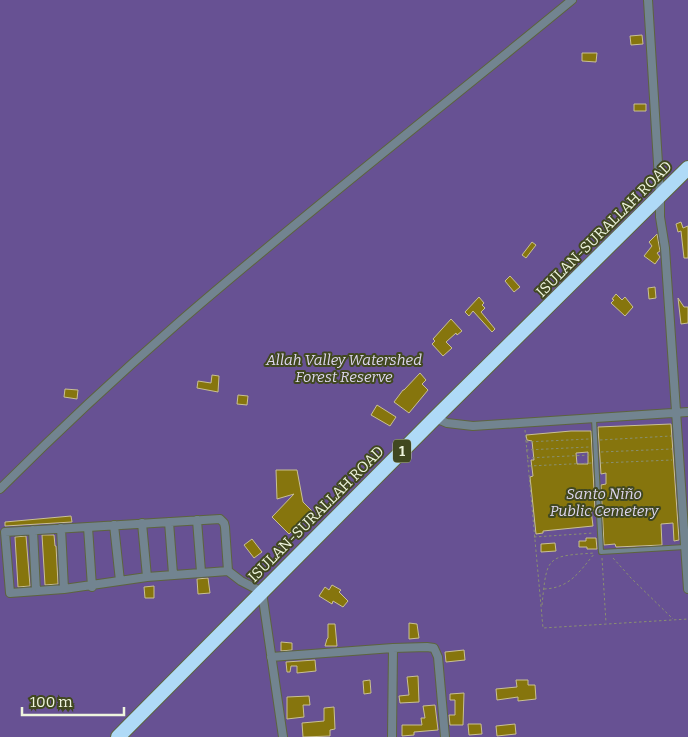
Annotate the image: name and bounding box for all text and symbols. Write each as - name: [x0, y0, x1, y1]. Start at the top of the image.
- street label: ISULAN-SURALLAH ROAD: [532, 157, 676, 301]
- park label: Allah Valley Watershed Forest Reserve: [265, 351, 422, 386]
- road number: 1: [393, 440, 411, 462]
- street label: ISULAN-SURALLAH ROAD: [244, 442, 388, 586]
- park label: Santo Niño Public Cemetery: [550, 485, 660, 520]
- scale bar: [22, 684, 125, 716]
- text: 100 m: [30, 693, 73, 711]

